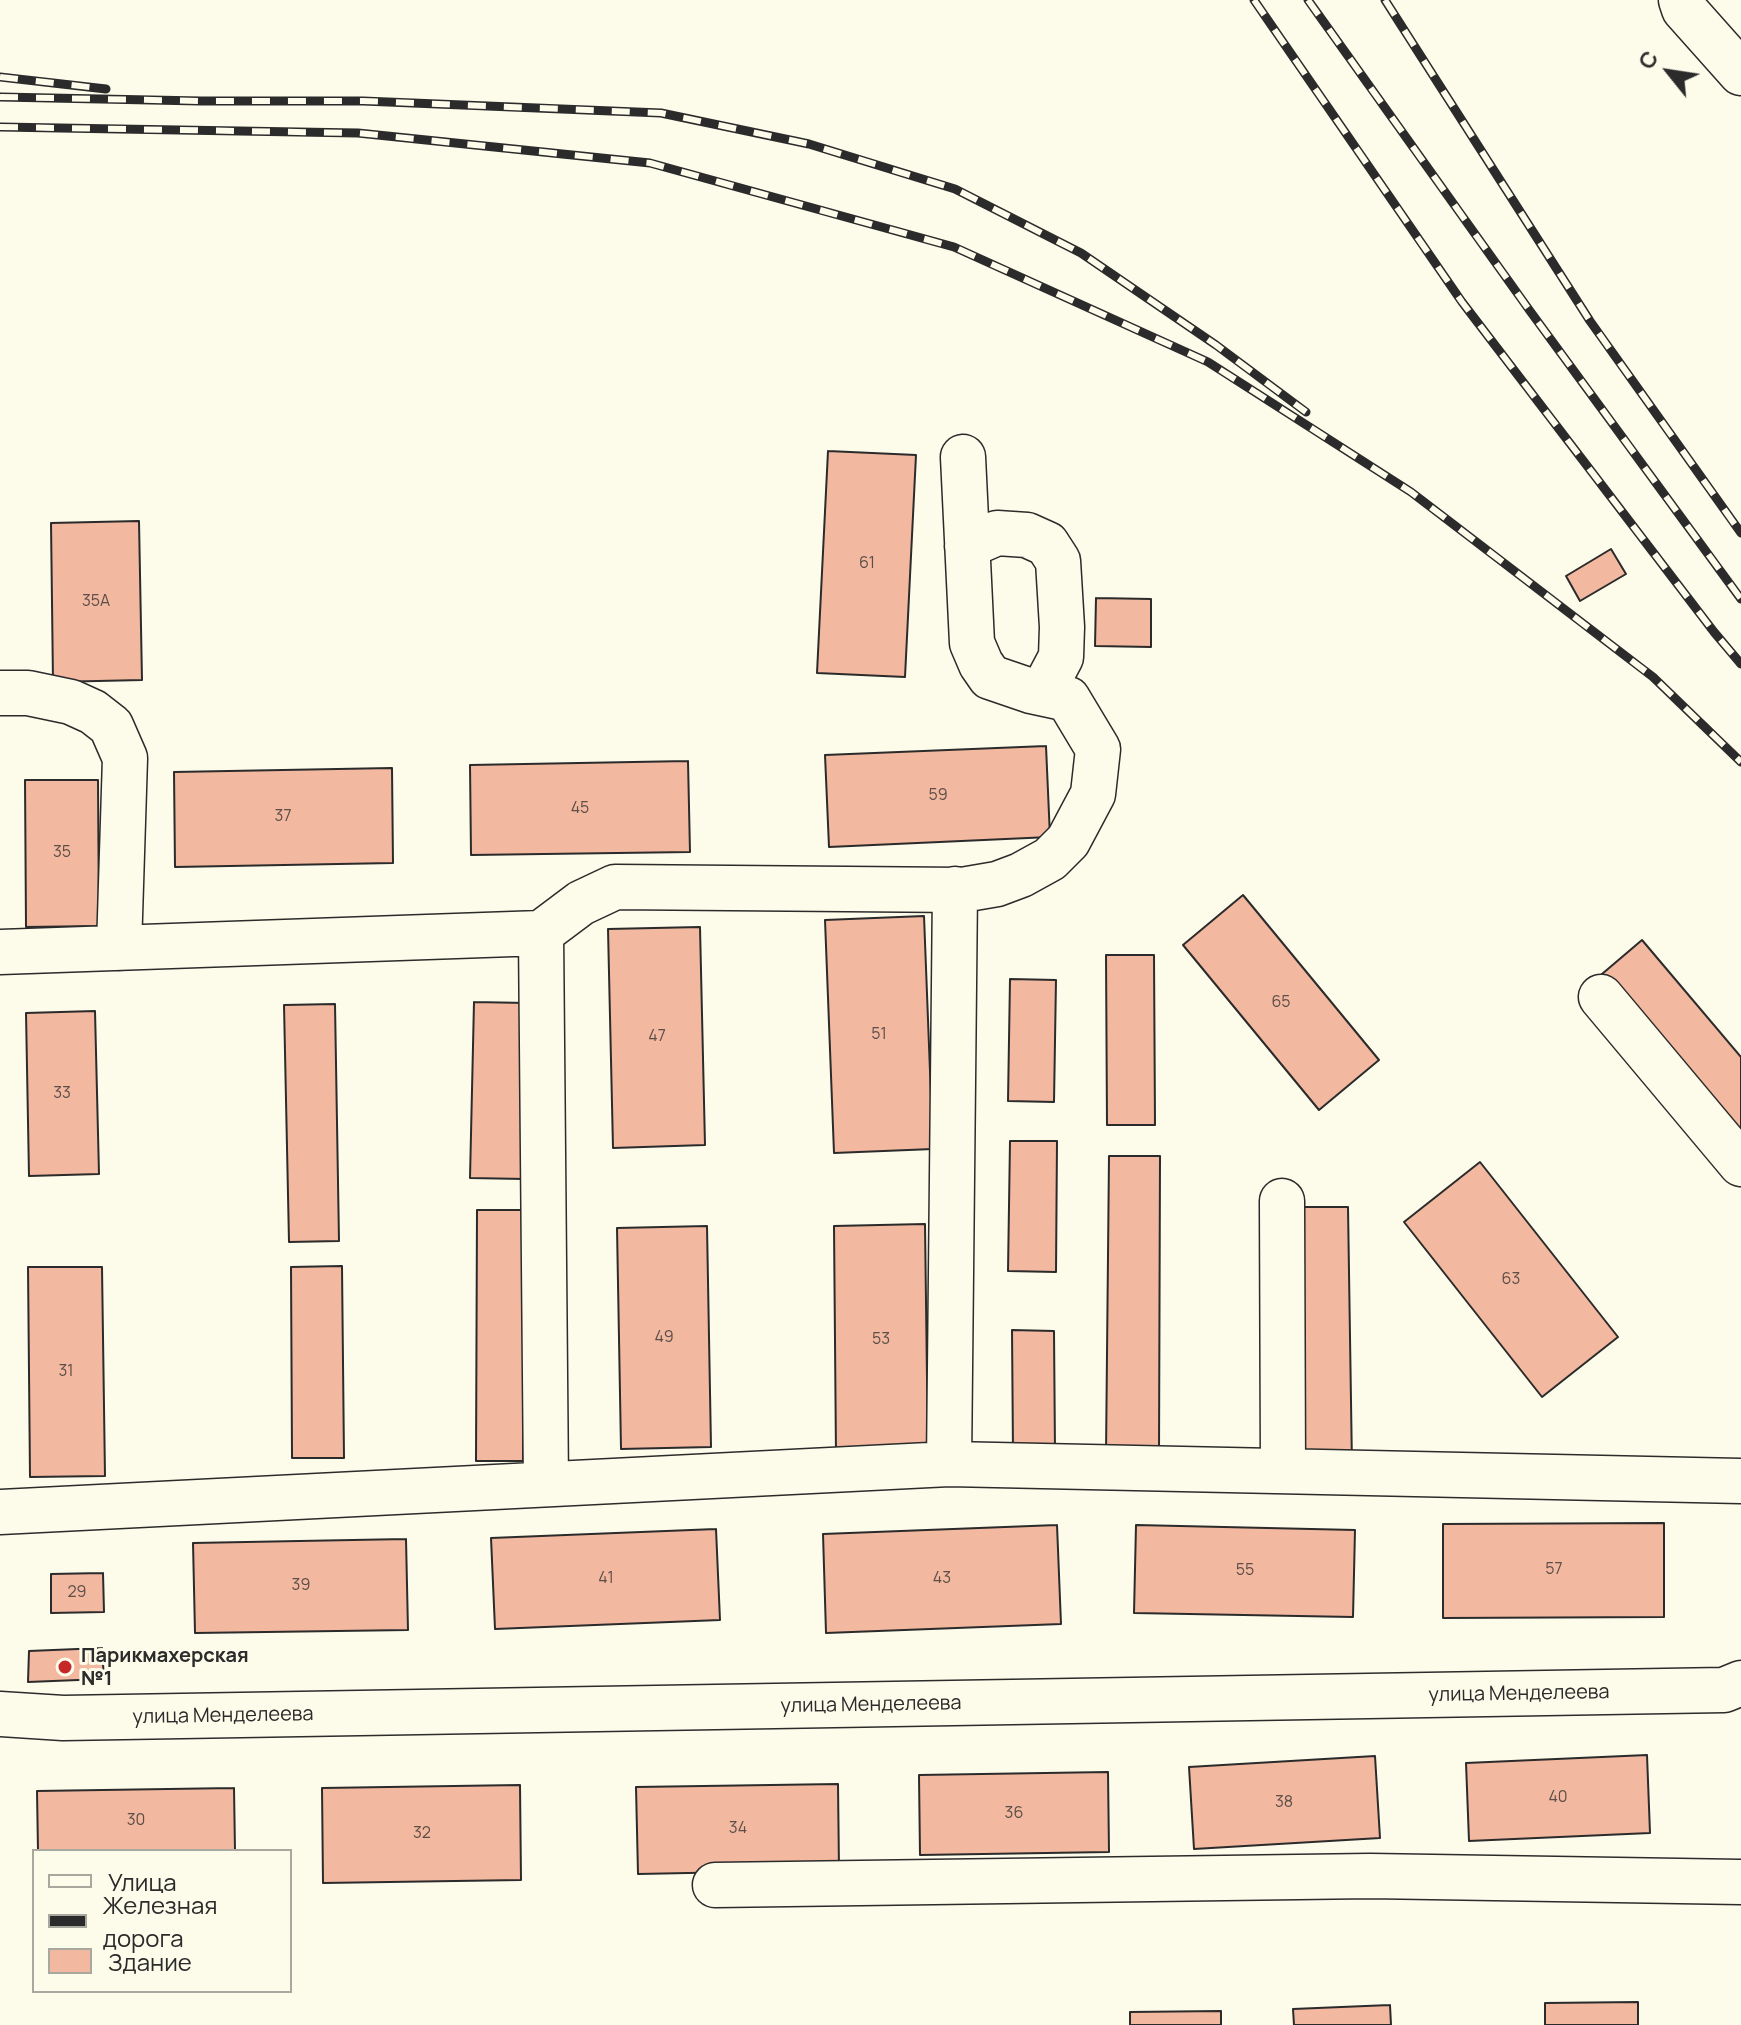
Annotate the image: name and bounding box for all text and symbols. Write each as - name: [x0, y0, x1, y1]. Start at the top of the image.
- north arrow: [1629, 32, 1709, 112]
- text: С: [1631, 45, 1665, 75]
- house number: 61: [859, 554, 875, 574]
- house number: 35А: [82, 592, 110, 612]
- house number: 59: [928, 786, 948, 806]
- house number: 45: [571, 799, 589, 819]
- house number: 37: [275, 807, 291, 827]
- house number: 35: [53, 843, 71, 863]
- house number: 65: [1271, 993, 1291, 1013]
- house number: 51: [871, 1025, 887, 1045]
- house number: 47: [648, 1027, 666, 1047]
- house number: 33: [53, 1084, 71, 1104]
- house number: 63: [1502, 1270, 1520, 1290]
- house number: 49: [654, 1328, 674, 1348]
- house number: 53: [872, 1330, 890, 1350]
- house number: 31: [58, 1362, 74, 1382]
- house number: 57: [1545, 1560, 1563, 1580]
- house number: 55: [1236, 1561, 1254, 1581]
- house number: 41: [598, 1569, 614, 1589]
- house number: 43: [933, 1569, 951, 1589]
- house number: 39: [292, 1576, 310, 1596]
- house number: 29: [67, 1583, 87, 1603]
- place label: Парикмахерская №1: [81, 1644, 249, 1691]
- marker: Парикмахерская №1: [56, 1658, 74, 1676]
- street label: улица Менделеева: [1428, 1680, 1610, 1708]
- street label: улица Менделеева: [780, 1691, 962, 1719]
- street label: улица Менделеева: [132, 1702, 314, 1730]
- house number: 40: [1548, 1788, 1568, 1808]
- house number: 38: [1275, 1793, 1293, 1813]
- house number: 36: [1005, 1804, 1023, 1824]
- house number: 30: [127, 1811, 145, 1831]
- house number: 34: [729, 1819, 747, 1839]
- house number: 32: [413, 1824, 431, 1844]
- legend: [32, 1849, 292, 1993]
- text: Улица: [108, 1865, 177, 1898]
- text: Железная дорога: [103, 1888, 218, 1954]
- text: Здание: [108, 1945, 192, 1978]

